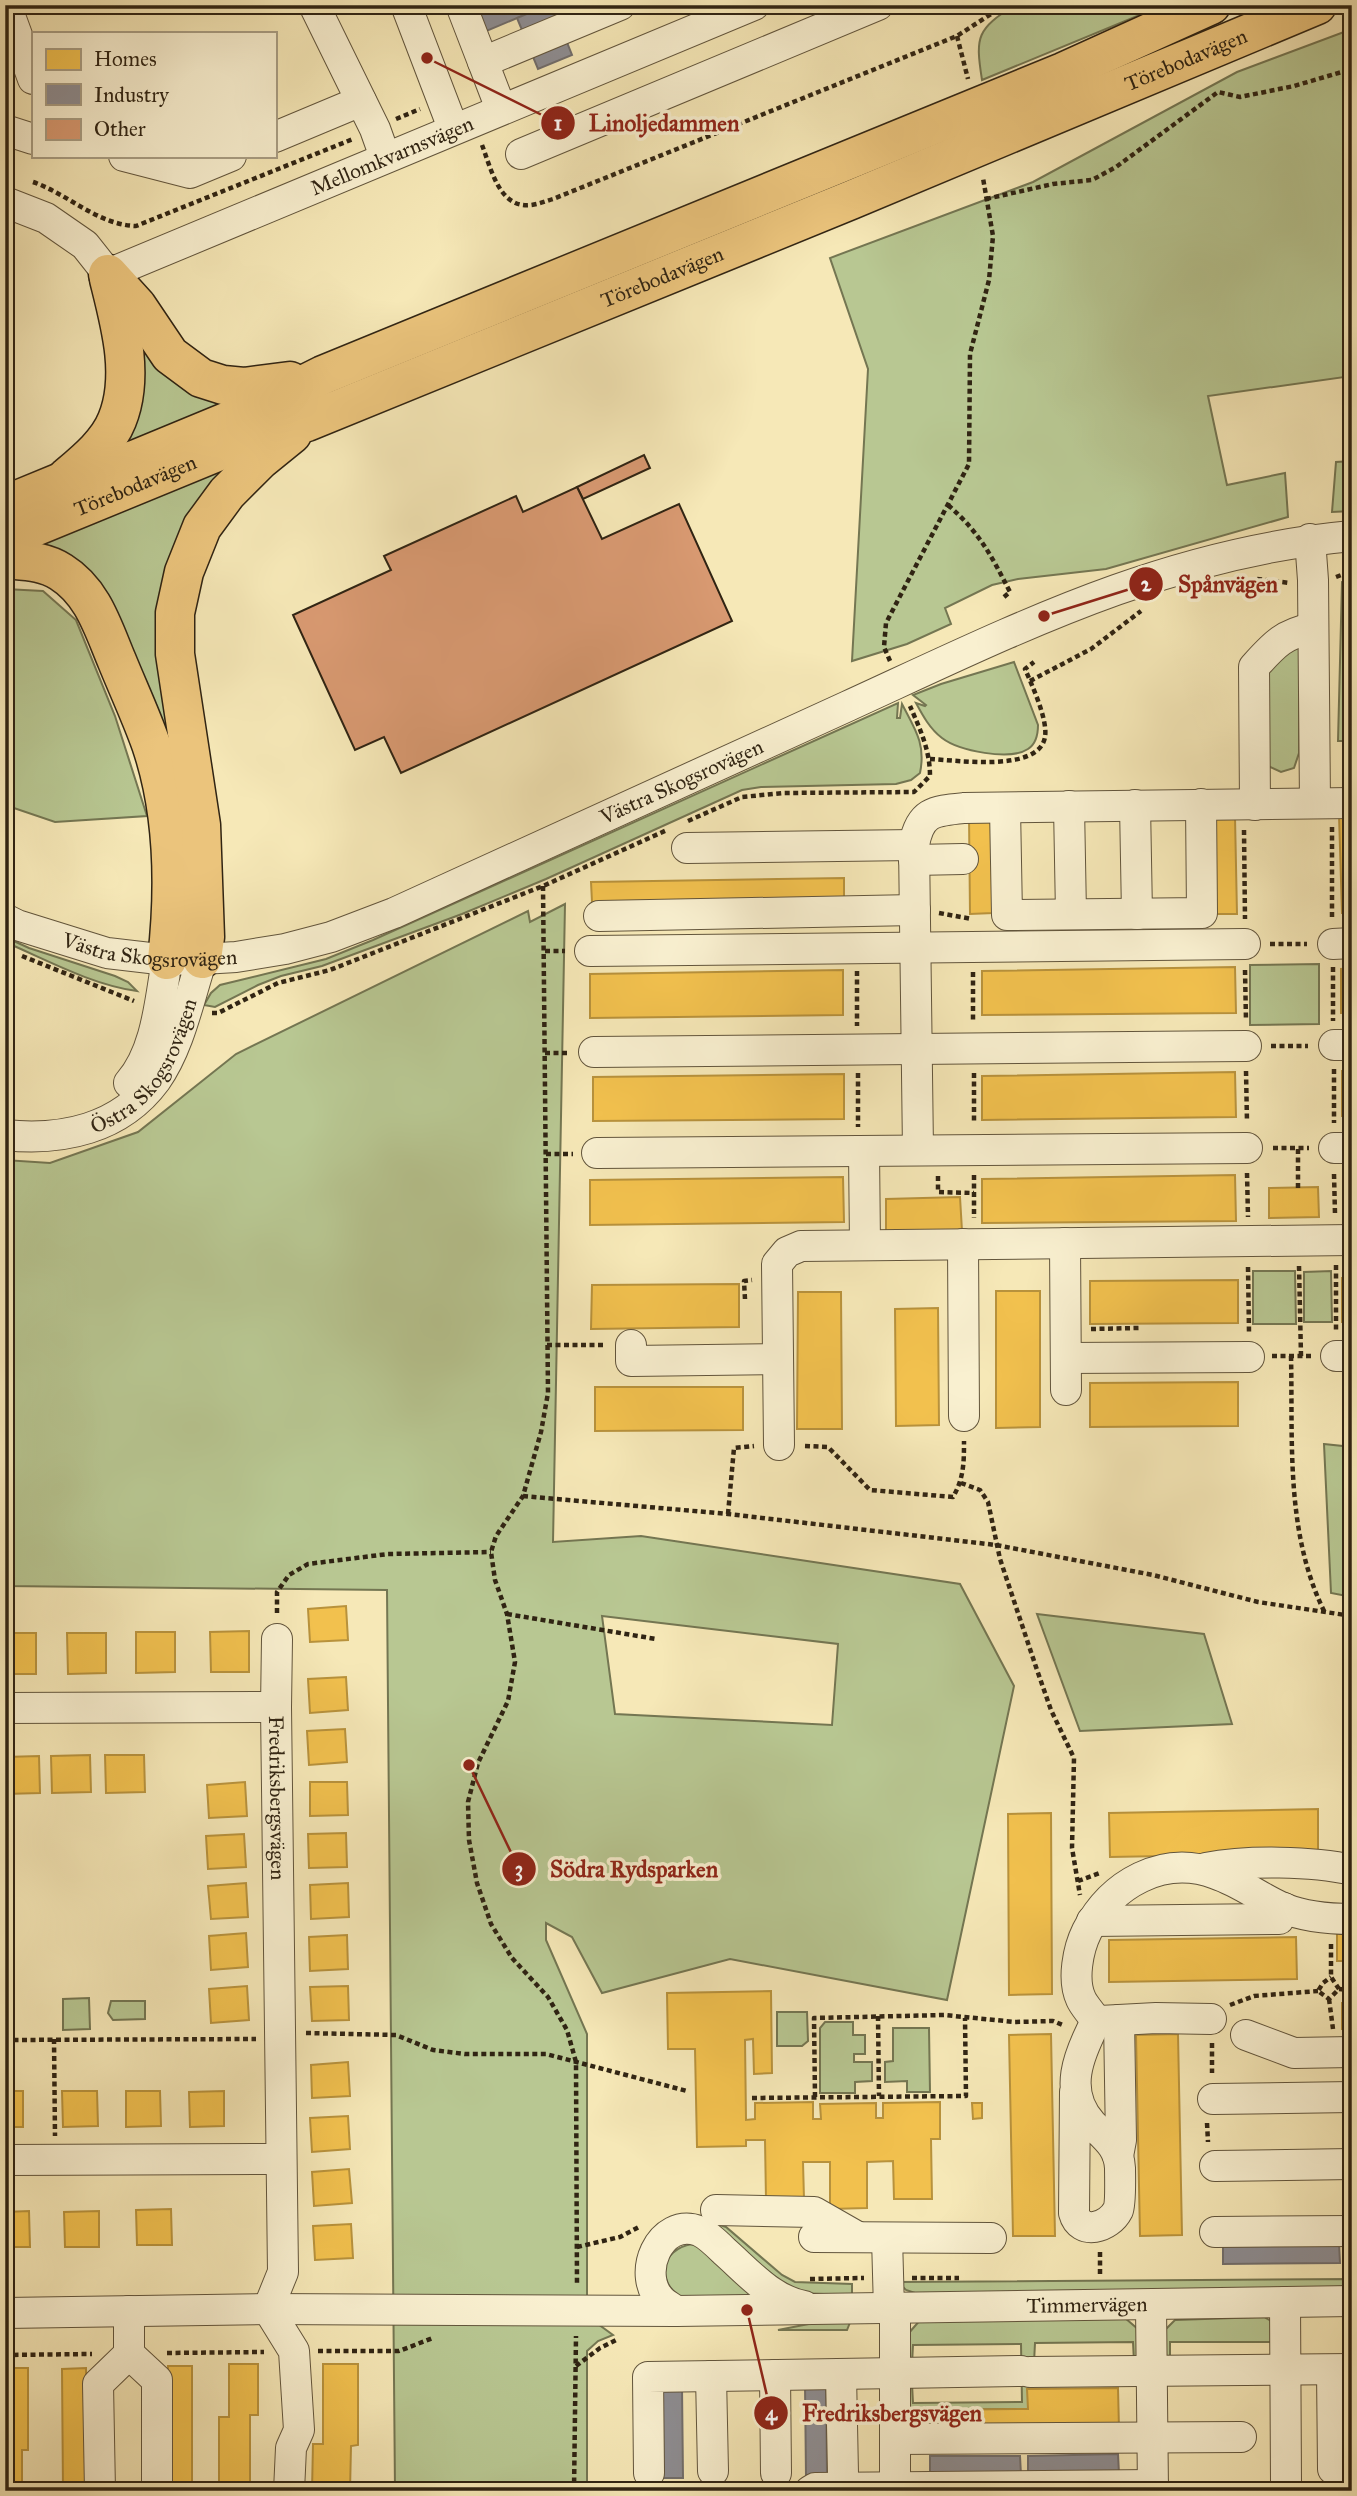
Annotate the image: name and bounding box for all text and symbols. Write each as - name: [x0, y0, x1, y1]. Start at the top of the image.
- street label: Törebodavägen: [1121, 23, 1251, 97]
- legend: [32, 32, 276, 158]
- text: Homes: [94, 46, 157, 72]
- text: Industry: [94, 82, 170, 108]
- callout: Linoljedammen: [540, 101, 754, 145]
- text: Linoljedammen: [589, 109, 740, 138]
- street label: Mellomkvarnsvägen: [306, 110, 477, 201]
- text: 1: [554, 110, 562, 136]
- text: Other: [94, 116, 146, 142]
- street label: Törebodavägen: [597, 240, 727, 314]
- street label: Törebodavägen: [70, 449, 200, 522]
- callout: Spånvägen: [1129, 562, 1292, 606]
- text: Spånvägen: [1178, 570, 1279, 599]
- text: 2: [1141, 571, 1152, 597]
- street label: Västra Skogsrovägen: [595, 733, 767, 831]
- street label: Västra Skogsrovägen: [58, 927, 238, 973]
- street label: Östra Skogsrovägen: [86, 995, 202, 1139]
- street label: Fredriksbergsvägen: [263, 1716, 291, 1880]
- callout: Södra Rydsparken: [501, 1847, 732, 1891]
- text: Södra Rydsparken: [550, 1855, 719, 1884]
- text: 3: [515, 1856, 523, 1882]
- street label: Timmervägen: [1026, 2291, 1148, 2319]
- callout: Fredriksbergsvägen: [753, 2391, 996, 2435]
- text: Fredriksbergsvägen: [802, 2399, 983, 2428]
- text: 4: [765, 2400, 778, 2426]

